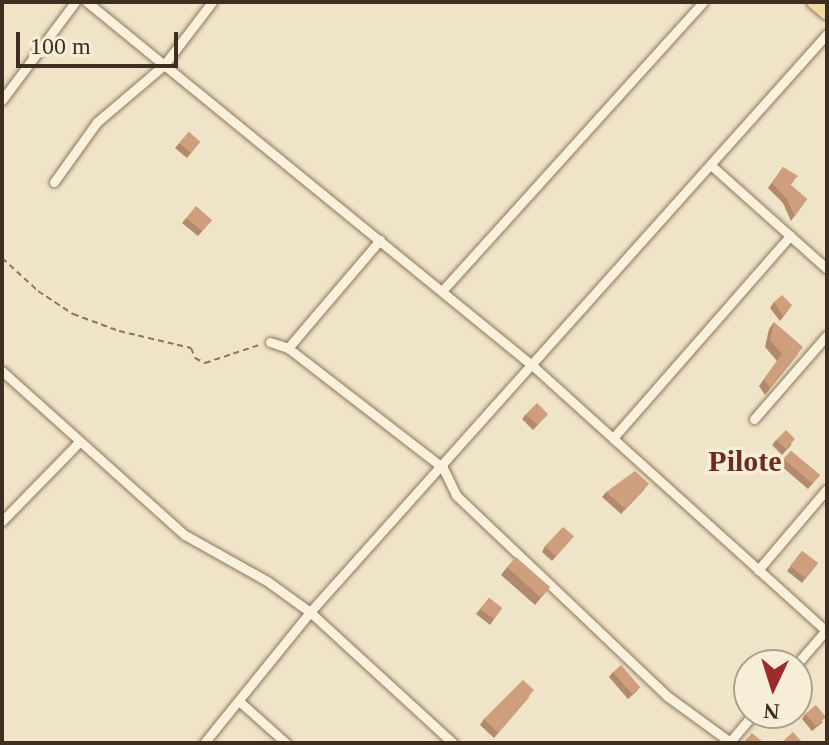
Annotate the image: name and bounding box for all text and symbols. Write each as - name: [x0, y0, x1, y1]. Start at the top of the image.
- scale bar: [20, 16, 182, 66]
- text: 100 m: [30, 33, 91, 59]
- district label: Pilote: [708, 443, 782, 479]
- north arrow: [733, 649, 813, 729]
- text: N: [763, 698, 780, 724]

